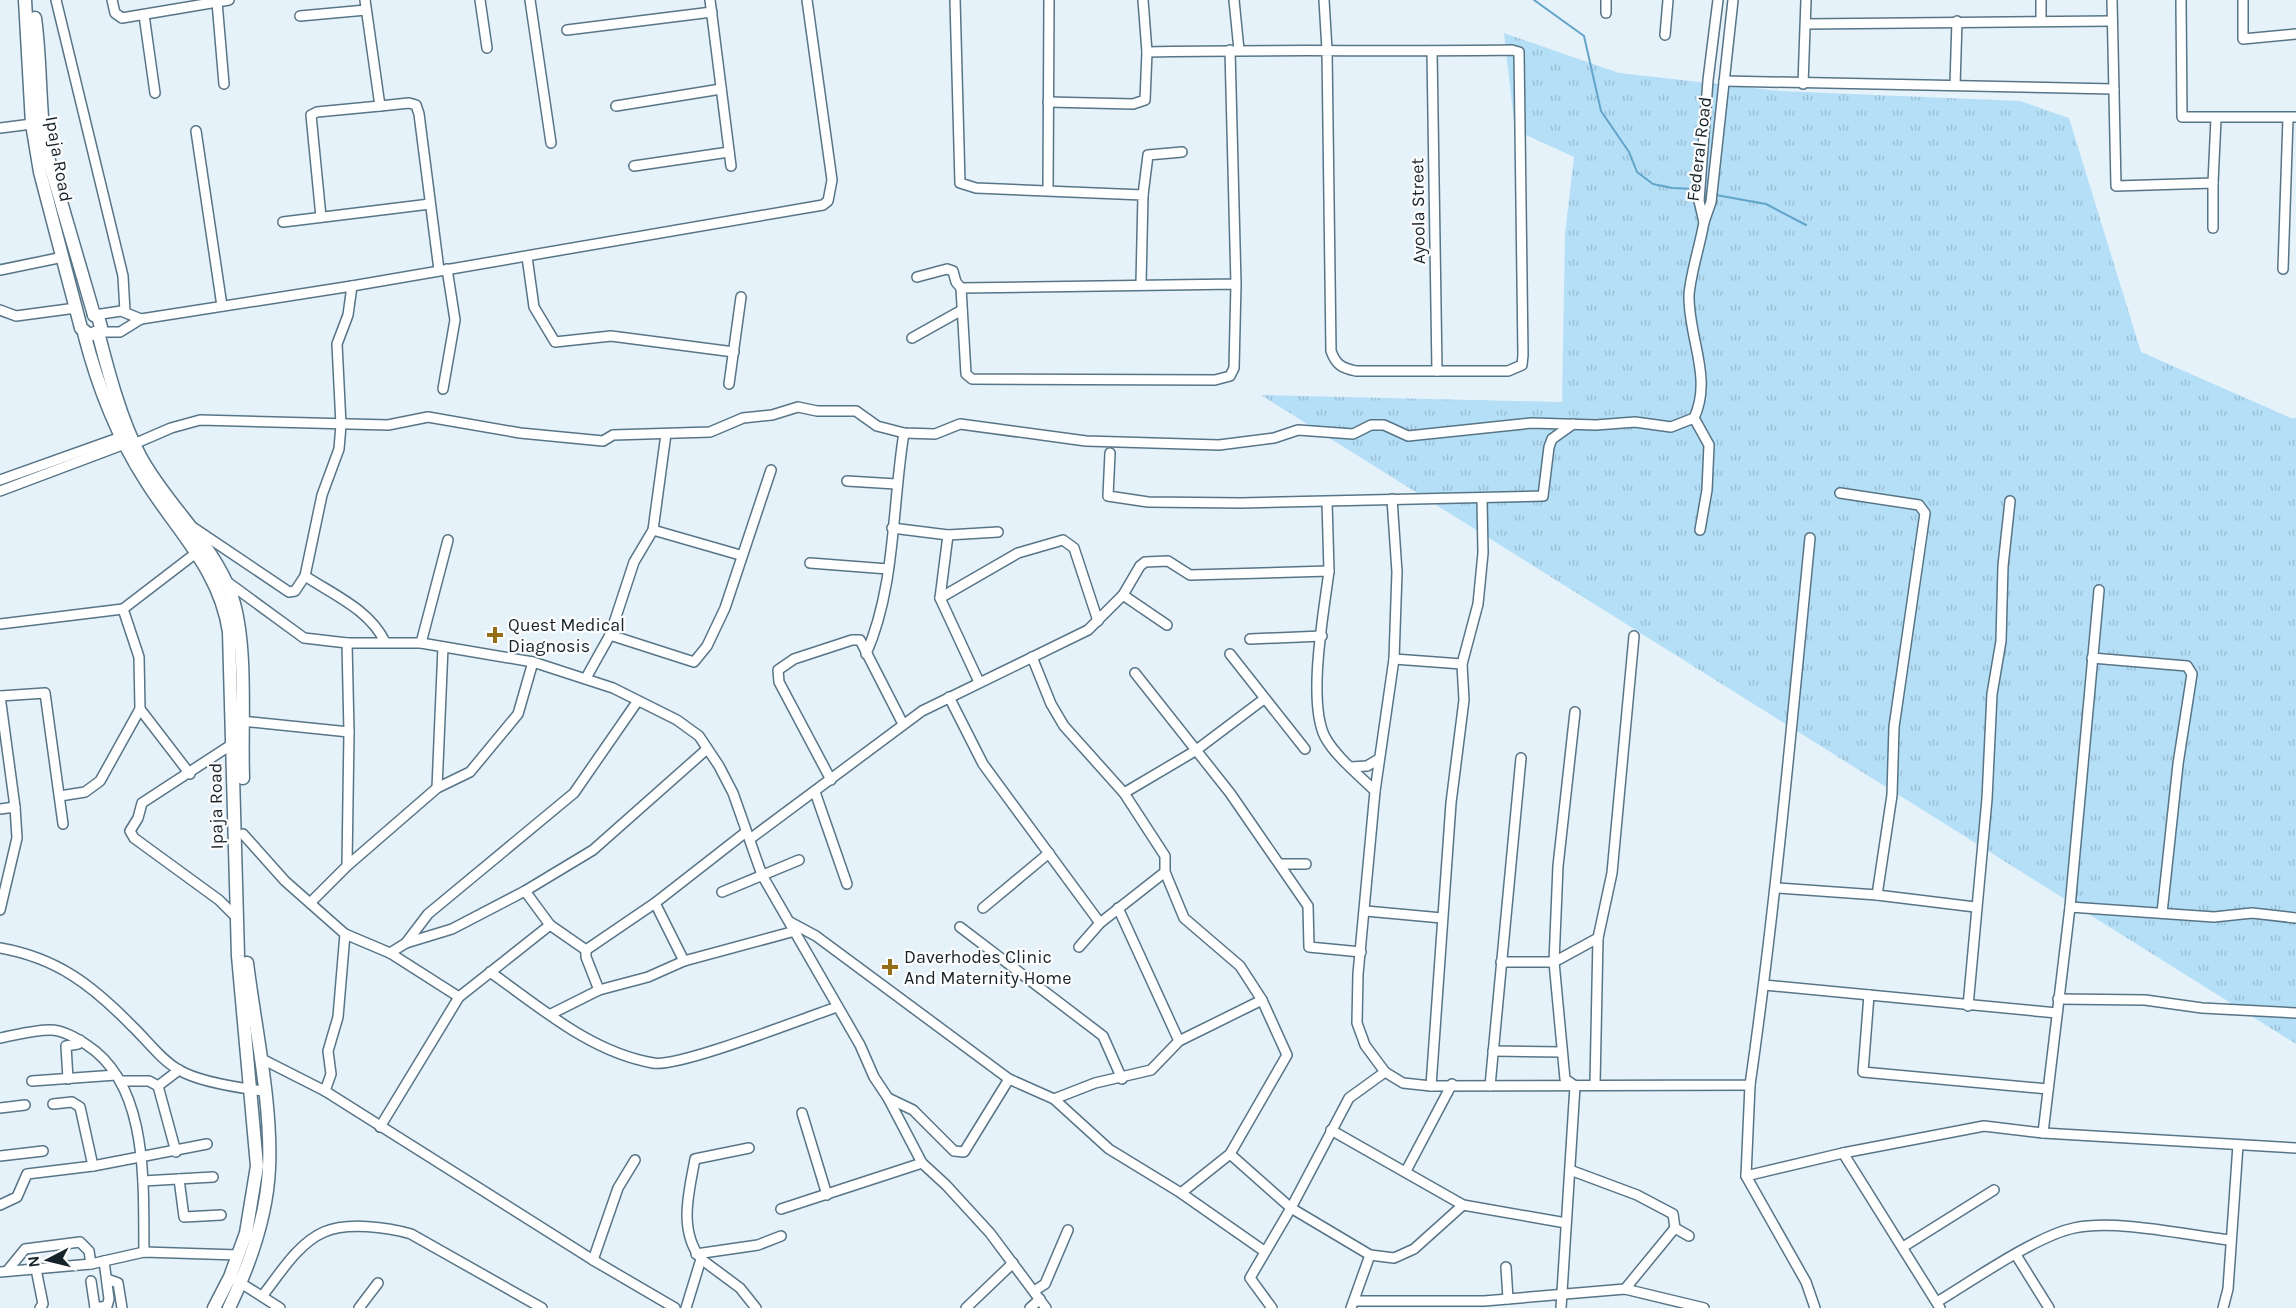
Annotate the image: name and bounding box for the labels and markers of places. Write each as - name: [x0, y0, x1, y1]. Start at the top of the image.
- place label: Quest Medical Diagnosis: [508, 614, 625, 657]
- marker: Quest Medical Diagnosis: [486, 626, 504, 644]
- place label: Daverhodes Clinic And Maternity Home: [904, 946, 1071, 989]
- marker: Daverhodes Clinic And Maternity Home: [881, 958, 899, 976]

